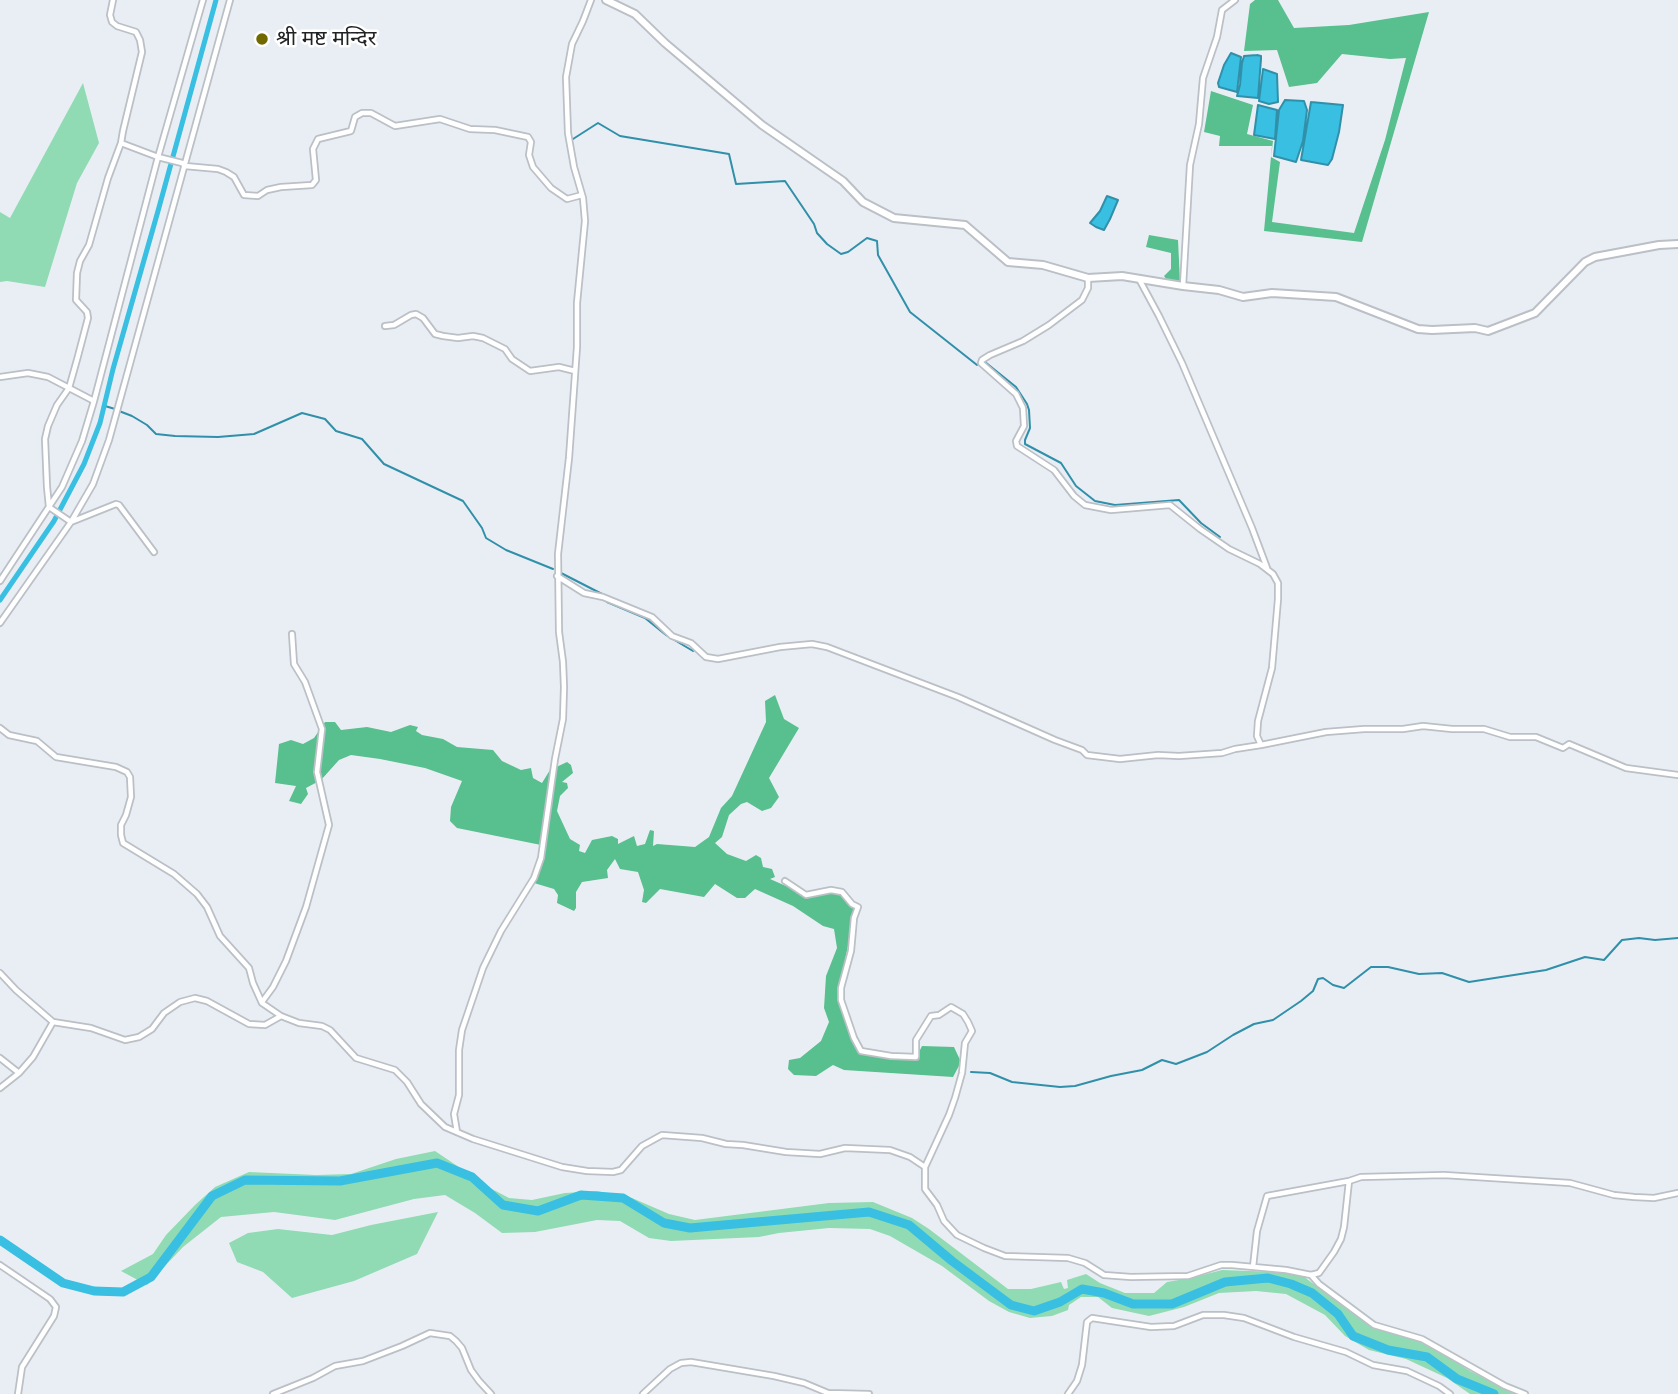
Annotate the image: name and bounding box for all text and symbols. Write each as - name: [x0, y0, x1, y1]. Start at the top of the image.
- place label: श्री मष्ट मन्दिर: [276, 26, 376, 52]
- marker: श्री मष्ट मन्दिर: [254, 31, 270, 47]

